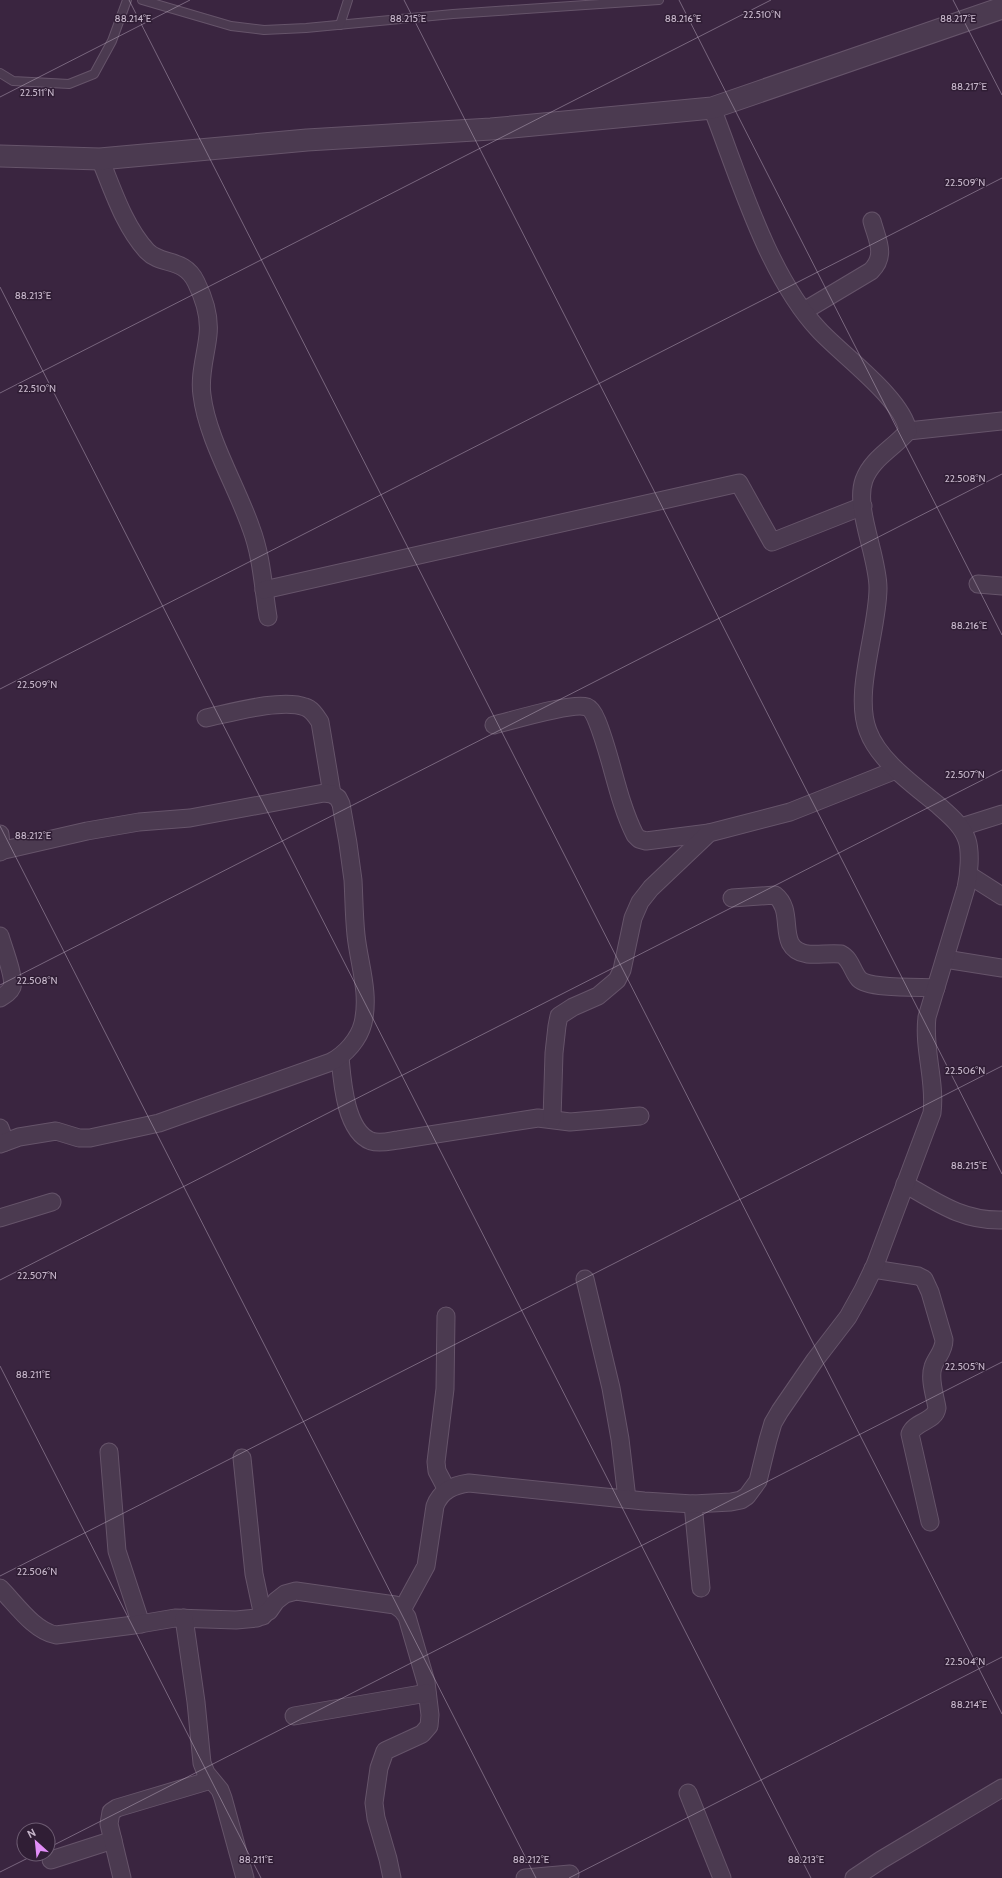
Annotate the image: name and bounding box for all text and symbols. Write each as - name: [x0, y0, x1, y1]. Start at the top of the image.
- text: 22.510°N: [743, 8, 781, 21]
- text: 88.214°E: [115, 12, 152, 25]
- text: 88.215°E: [390, 12, 427, 25]
- text: 88.216°E: [665, 12, 702, 25]
- text: 88.217°E: [940, 12, 977, 25]
- text: 88.217°E: [951, 80, 988, 93]
- text: 22.511°N: [20, 86, 54, 99]
- text: 22.509°N: [945, 176, 985, 189]
- text: 88.213°E: [15, 289, 52, 302]
- text: 22.510°N: [18, 382, 56, 395]
- text: 22.508°N: [945, 472, 985, 485]
- text: 88.216°E: [951, 619, 988, 632]
- text: 22.509°N: [17, 678, 57, 691]
- text: 22.507°N: [945, 768, 985, 781]
- text: 88.212°E: [15, 829, 52, 842]
- text: 22.508°N: [17, 974, 57, 987]
- text: 22.506°N: [945, 1064, 985, 1077]
- text: 88.215°E: [951, 1159, 988, 1172]
- text: 22.507°N: [17, 1269, 57, 1282]
- text: 22.505°N: [945, 1360, 985, 1373]
- text: 88.211°E: [16, 1368, 51, 1381]
- text: 22.506°N: [17, 1565, 57, 1578]
- text: 22.504°N: [945, 1655, 985, 1668]
- text: 88.214°E: [951, 1698, 988, 1711]
- north arrow: [16, 1822, 56, 1862]
- text: N: [25, 1825, 38, 1841]
- text: 88.211°E: [239, 1853, 274, 1866]
- text: 88.212°E: [513, 1853, 550, 1866]
- text: 88.213°E: [788, 1853, 825, 1866]

